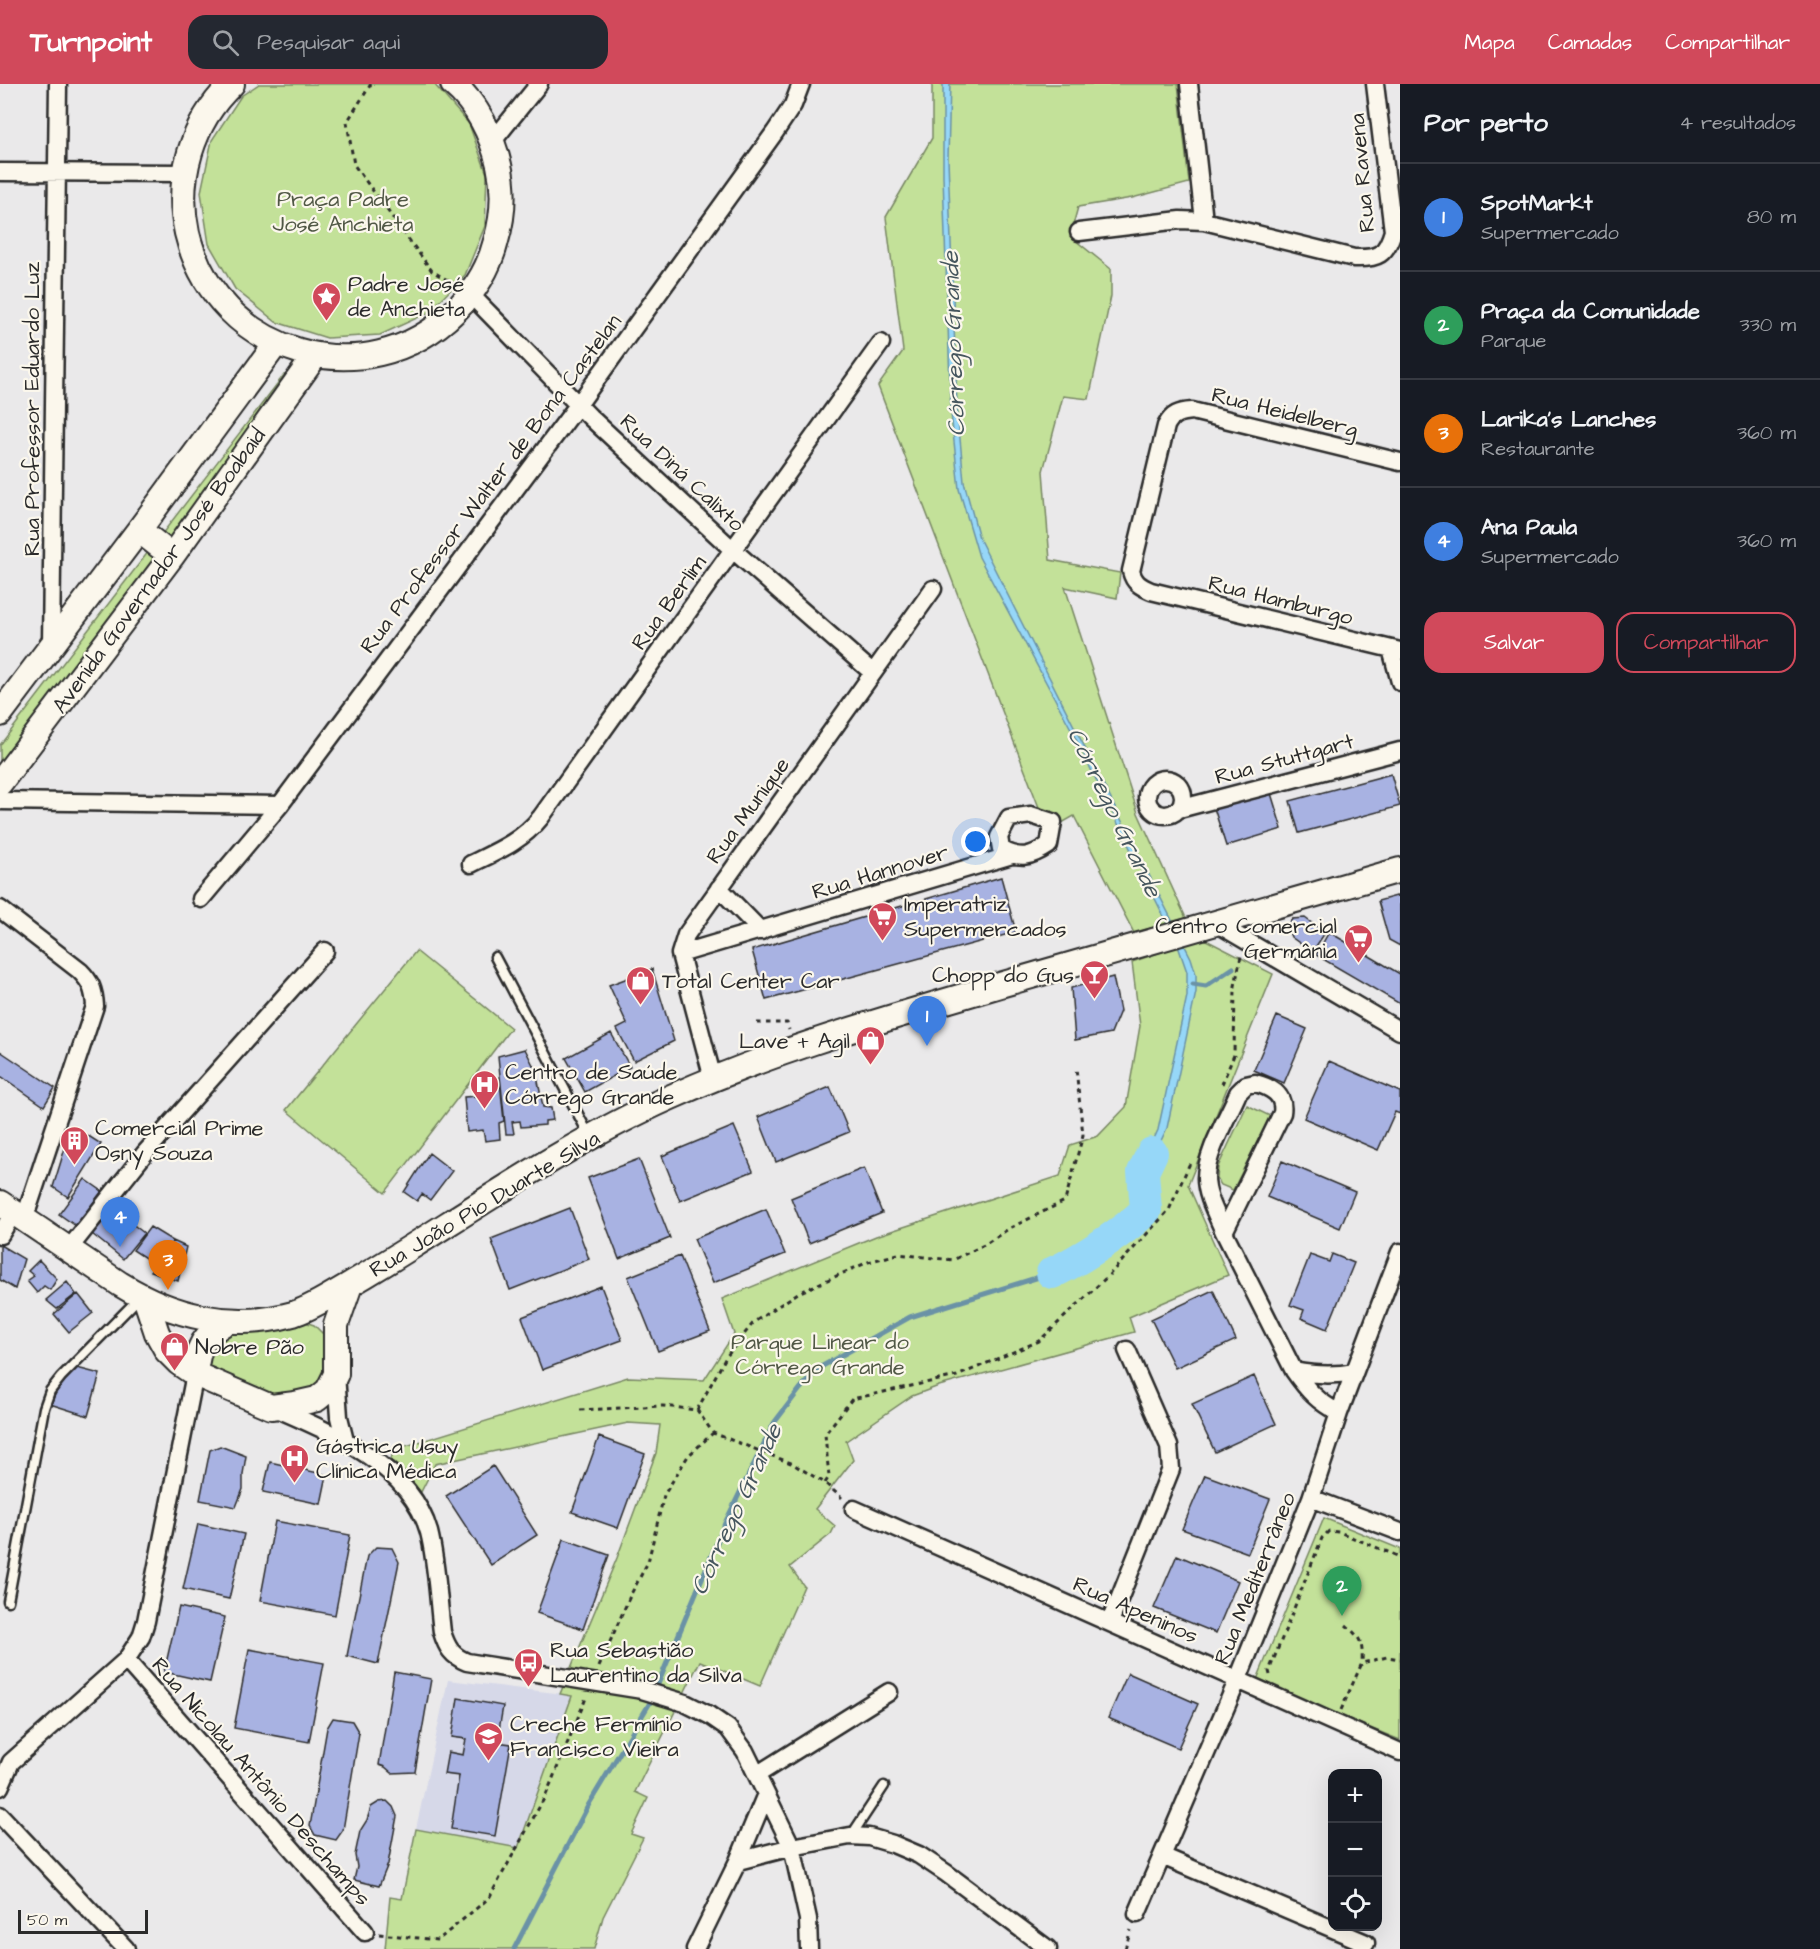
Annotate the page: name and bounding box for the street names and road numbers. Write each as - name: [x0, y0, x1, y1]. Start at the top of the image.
- street label: Rua Ravena: [1342, 112, 1383, 234]
- street label: Rua Professor Eduardo Luz: [17, 262, 48, 556]
- street label: Rua Professor Walter de Bona Castelan: [353, 308, 629, 660]
- street label: Rua Heidelberg: [1208, 379, 1361, 447]
- street label: Rua Diná Calixto: [613, 407, 752, 540]
- street label: Avenida Governador José Boabaid: [45, 422, 273, 720]
- street label: Rua Berlim: [624, 549, 714, 657]
- street label: Rua Hamburgo: [1205, 568, 1357, 635]
- street label: Rua Stuttgart: [1212, 726, 1358, 794]
- street label: Rua Munique: [699, 751, 798, 871]
- street label: Rua Hannover: [808, 837, 952, 908]
- street label: Rua João Pio Duarte Silva: [364, 1123, 606, 1285]
- street label: Rua Mediterrâneo: [1207, 1487, 1304, 1669]
- street label: Rua Apeninos: [1068, 1569, 1203, 1652]
- street label: Rua Nicolau Antônio Deschamps: [144, 1651, 378, 1913]

